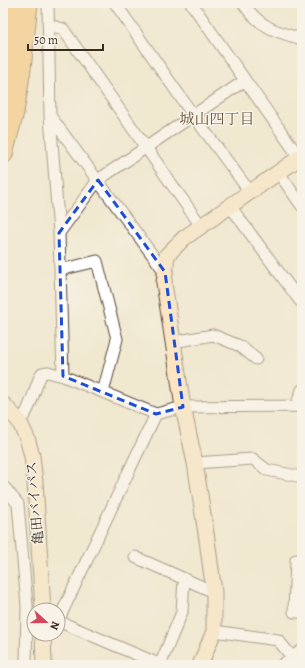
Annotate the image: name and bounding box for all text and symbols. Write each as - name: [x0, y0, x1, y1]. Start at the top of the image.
- scale bar: [28, 26, 103, 52]
- text: 50 m: [34, 32, 58, 48]
- district label: 城山四丁目: [179, 109, 255, 129]
- street label: 亀田バイパス: [22, 460, 48, 546]
- north arrow: [26, 602, 66, 642]
- text: N: [46, 619, 63, 632]

